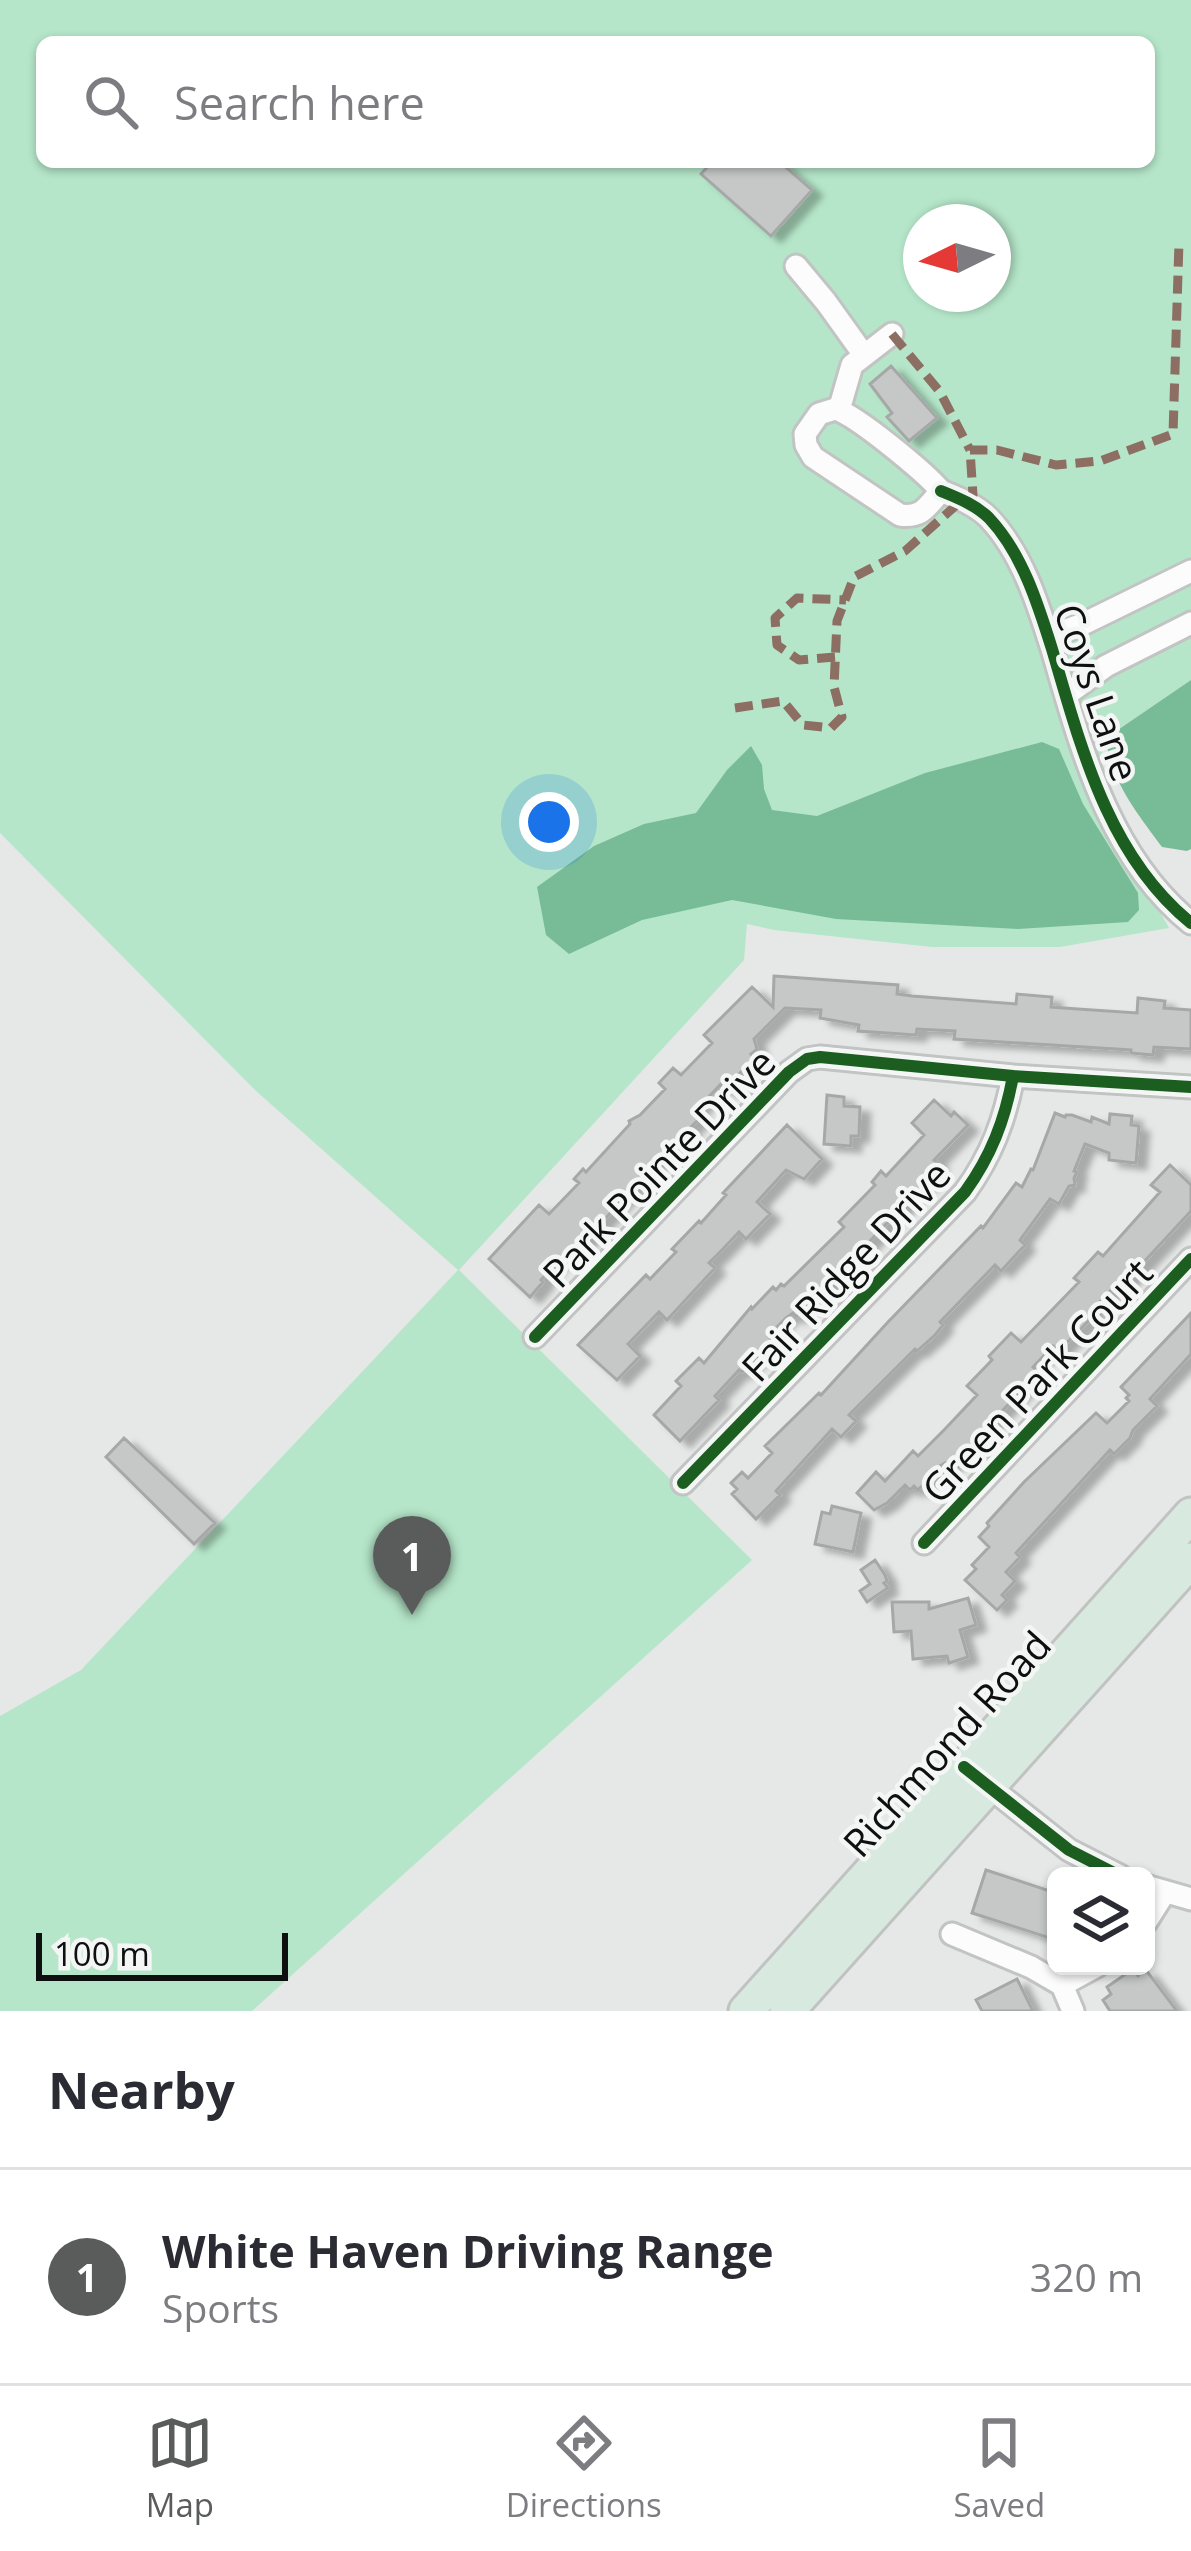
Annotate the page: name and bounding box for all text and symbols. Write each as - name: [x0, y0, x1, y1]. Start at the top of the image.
- search box: [36, 36, 1155, 168]
- icon: search: [78, 69, 144, 135]
- text: Search here: [174, 72, 425, 133]
- north arrow: [903, 204, 1011, 312]
- street label: Coys Lane: [1043, 596, 1153, 788]
- your location: [519, 792, 579, 852]
- street label: Park Pointe Drive: [530, 1036, 786, 1298]
- street label: Fair Ridge Drive: [729, 1148, 961, 1392]
- street label: Green Park Court: [909, 1247, 1163, 1513]
- pin: 1: [373, 1516, 451, 1615]
- street label: Richmond Road: [830, 1619, 1062, 1867]
- map controls: [1047, 1867, 1155, 1975]
- button: layers: [1047, 1867, 1155, 1975]
- scale bar: [36, 1927, 288, 1980]
- text: 100 m: [54, 1931, 150, 1976]
- text: Nearby: [48, 2054, 235, 2124]
- text: White Haven Driving Range: [162, 2220, 774, 2281]
- text: 1: [76, 2250, 98, 2303]
- text: 320 m: [1030, 2250, 1143, 2303]
- text: Sports: [162, 2281, 279, 2334]
- tab: Map: [146, 2410, 214, 2527]
- tab: Directions: [506, 2410, 662, 2527]
- tab: Saved: [953, 2410, 1045, 2527]

